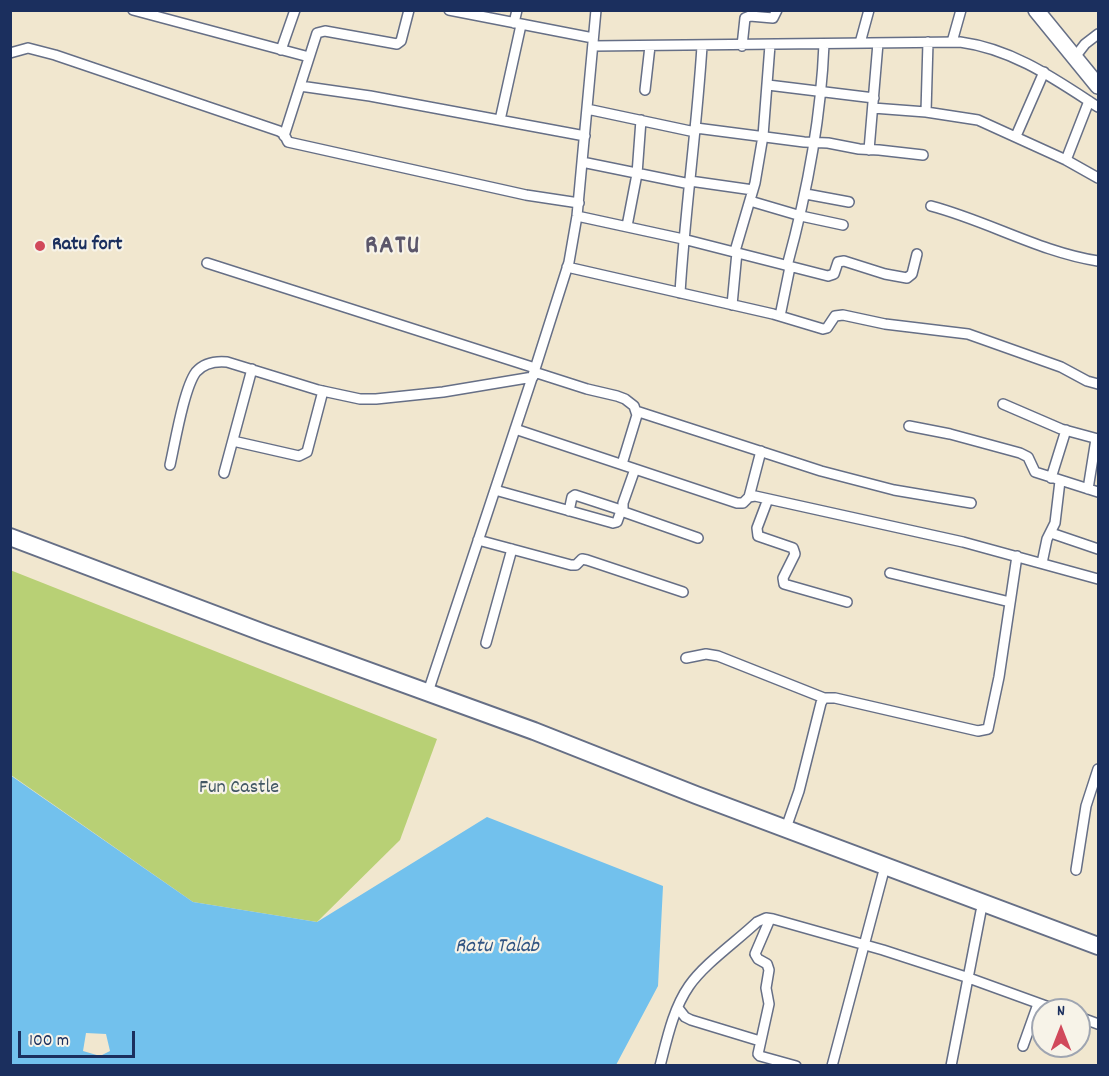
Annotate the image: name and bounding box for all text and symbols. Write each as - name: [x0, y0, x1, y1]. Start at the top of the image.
- district label: RATU: [365, 232, 421, 264]
- place label: Ratu fort: [52, 234, 122, 258]
- marker: Ratu fort: [33, 239, 47, 253]
- park label: Fun Castle: [199, 777, 279, 801]
- water label: Ratu Talab: [455, 935, 539, 961]
- north arrow: [1031, 998, 1091, 1058]
- text: N: [1057, 1000, 1065, 1023]
- scale bar: [21, 1019, 138, 1057]
- text: 100 m: [29, 1029, 69, 1054]

